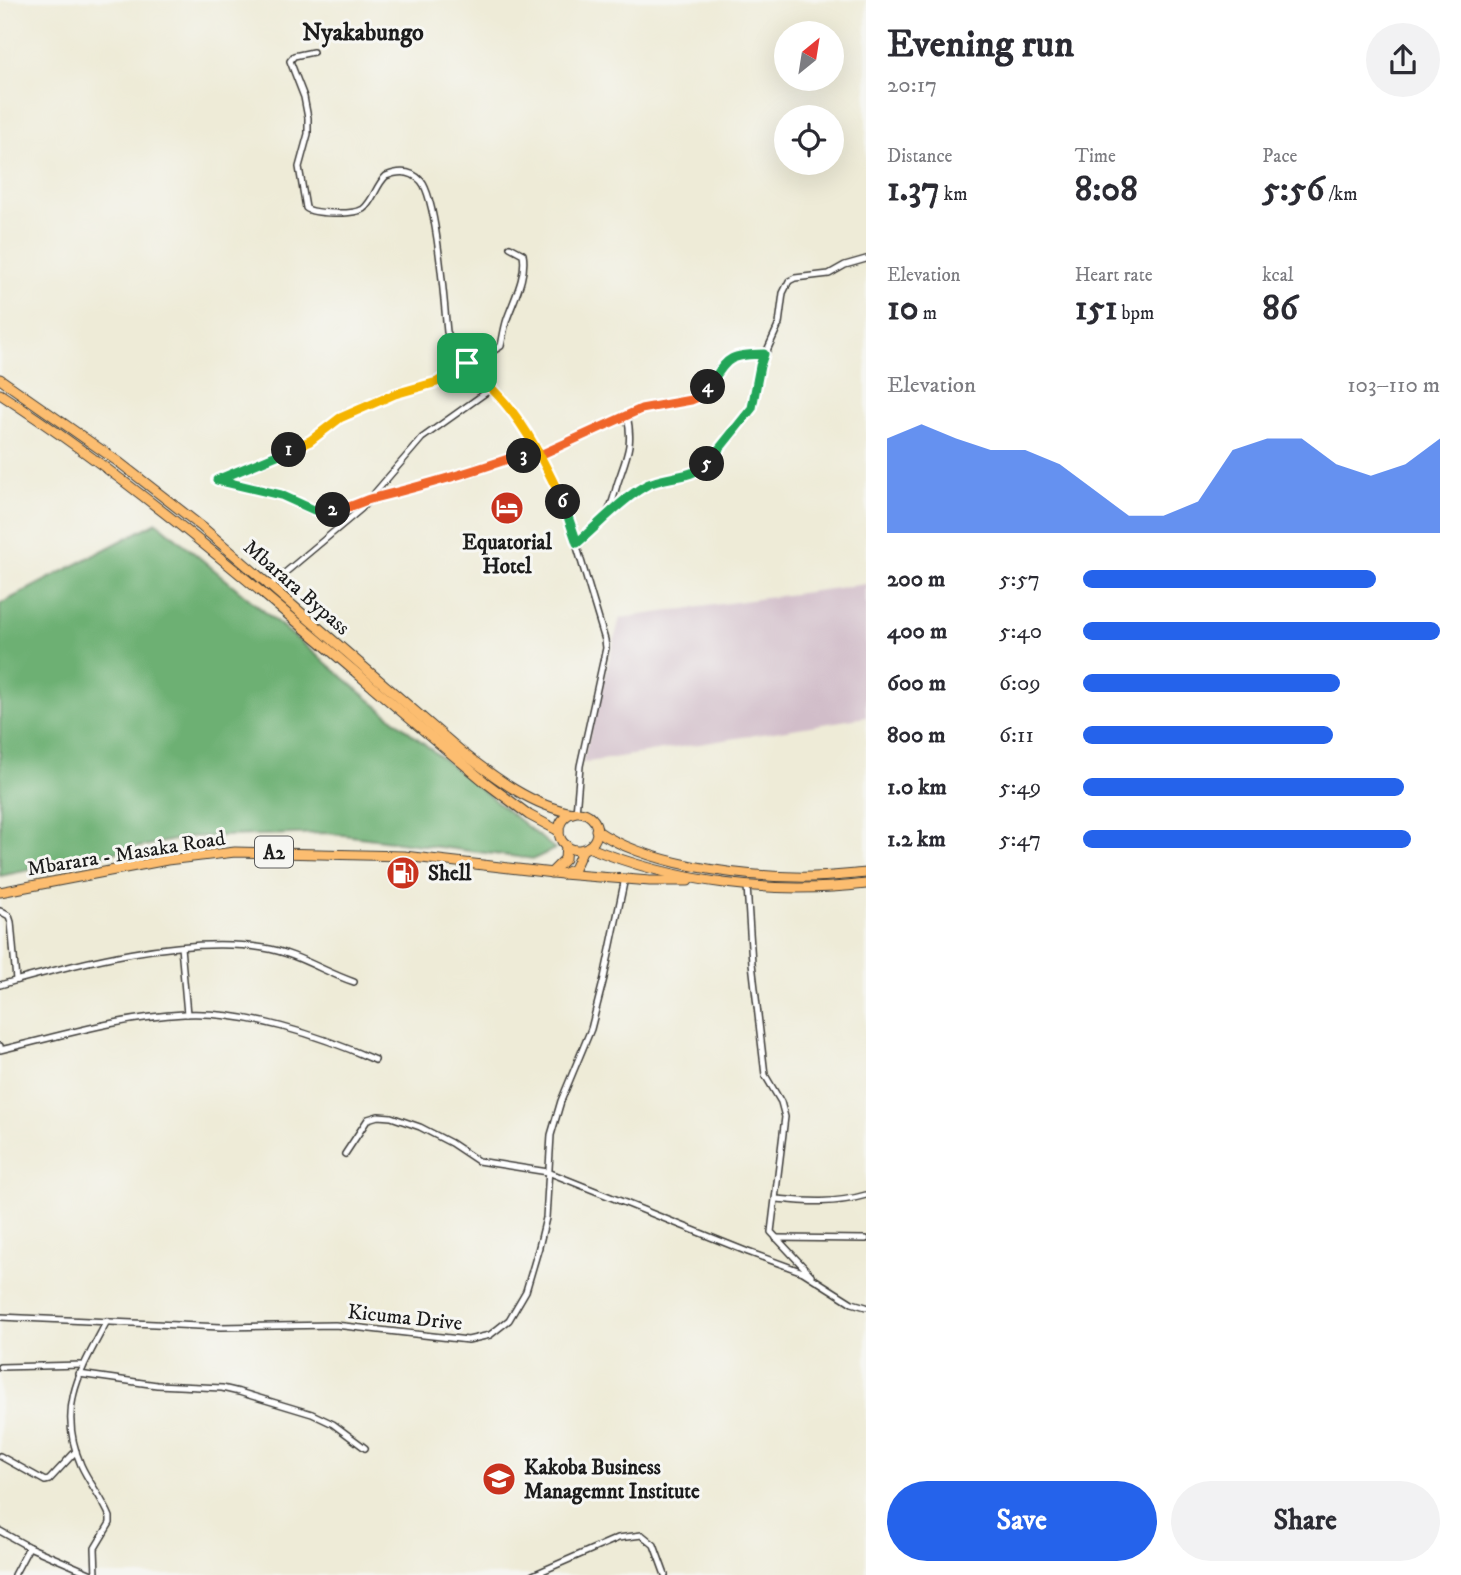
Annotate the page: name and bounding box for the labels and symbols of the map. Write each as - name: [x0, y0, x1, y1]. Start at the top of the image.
- district label: Nyakabungo: [302, 18, 424, 48]
- north arrow: [774, 21, 844, 91]
- pin: [437, 333, 497, 393]
- pin: 4: [690, 370, 726, 404]
- pin: 1: [272, 433, 306, 468]
- pin: 3: [506, 438, 542, 474]
- pin: 5: [690, 447, 724, 482]
- pin: 6: [546, 484, 580, 520]
- hotel icon: Equatorial Hotel: [488, 489, 526, 527]
- pin: 2: [316, 492, 350, 528]
- place label: Equatorial Hotel: [462, 530, 553, 580]
- street label: Mbarara Bypass: [238, 534, 355, 641]
- street label: Mbarara - Masaka Road: [25, 825, 228, 882]
- road number: A2: [255, 836, 293, 867]
- fuel station icon: Shell: [384, 854, 422, 892]
- place label: Shell: [428, 861, 472, 887]
- street label: Kicuma Drive: [346, 1299, 464, 1337]
- place label: Kakoba Business Managemnt Institute: [524, 1455, 700, 1505]
- school or university icon: Kakoba Business Managemnt Institute: [480, 1460, 518, 1498]

